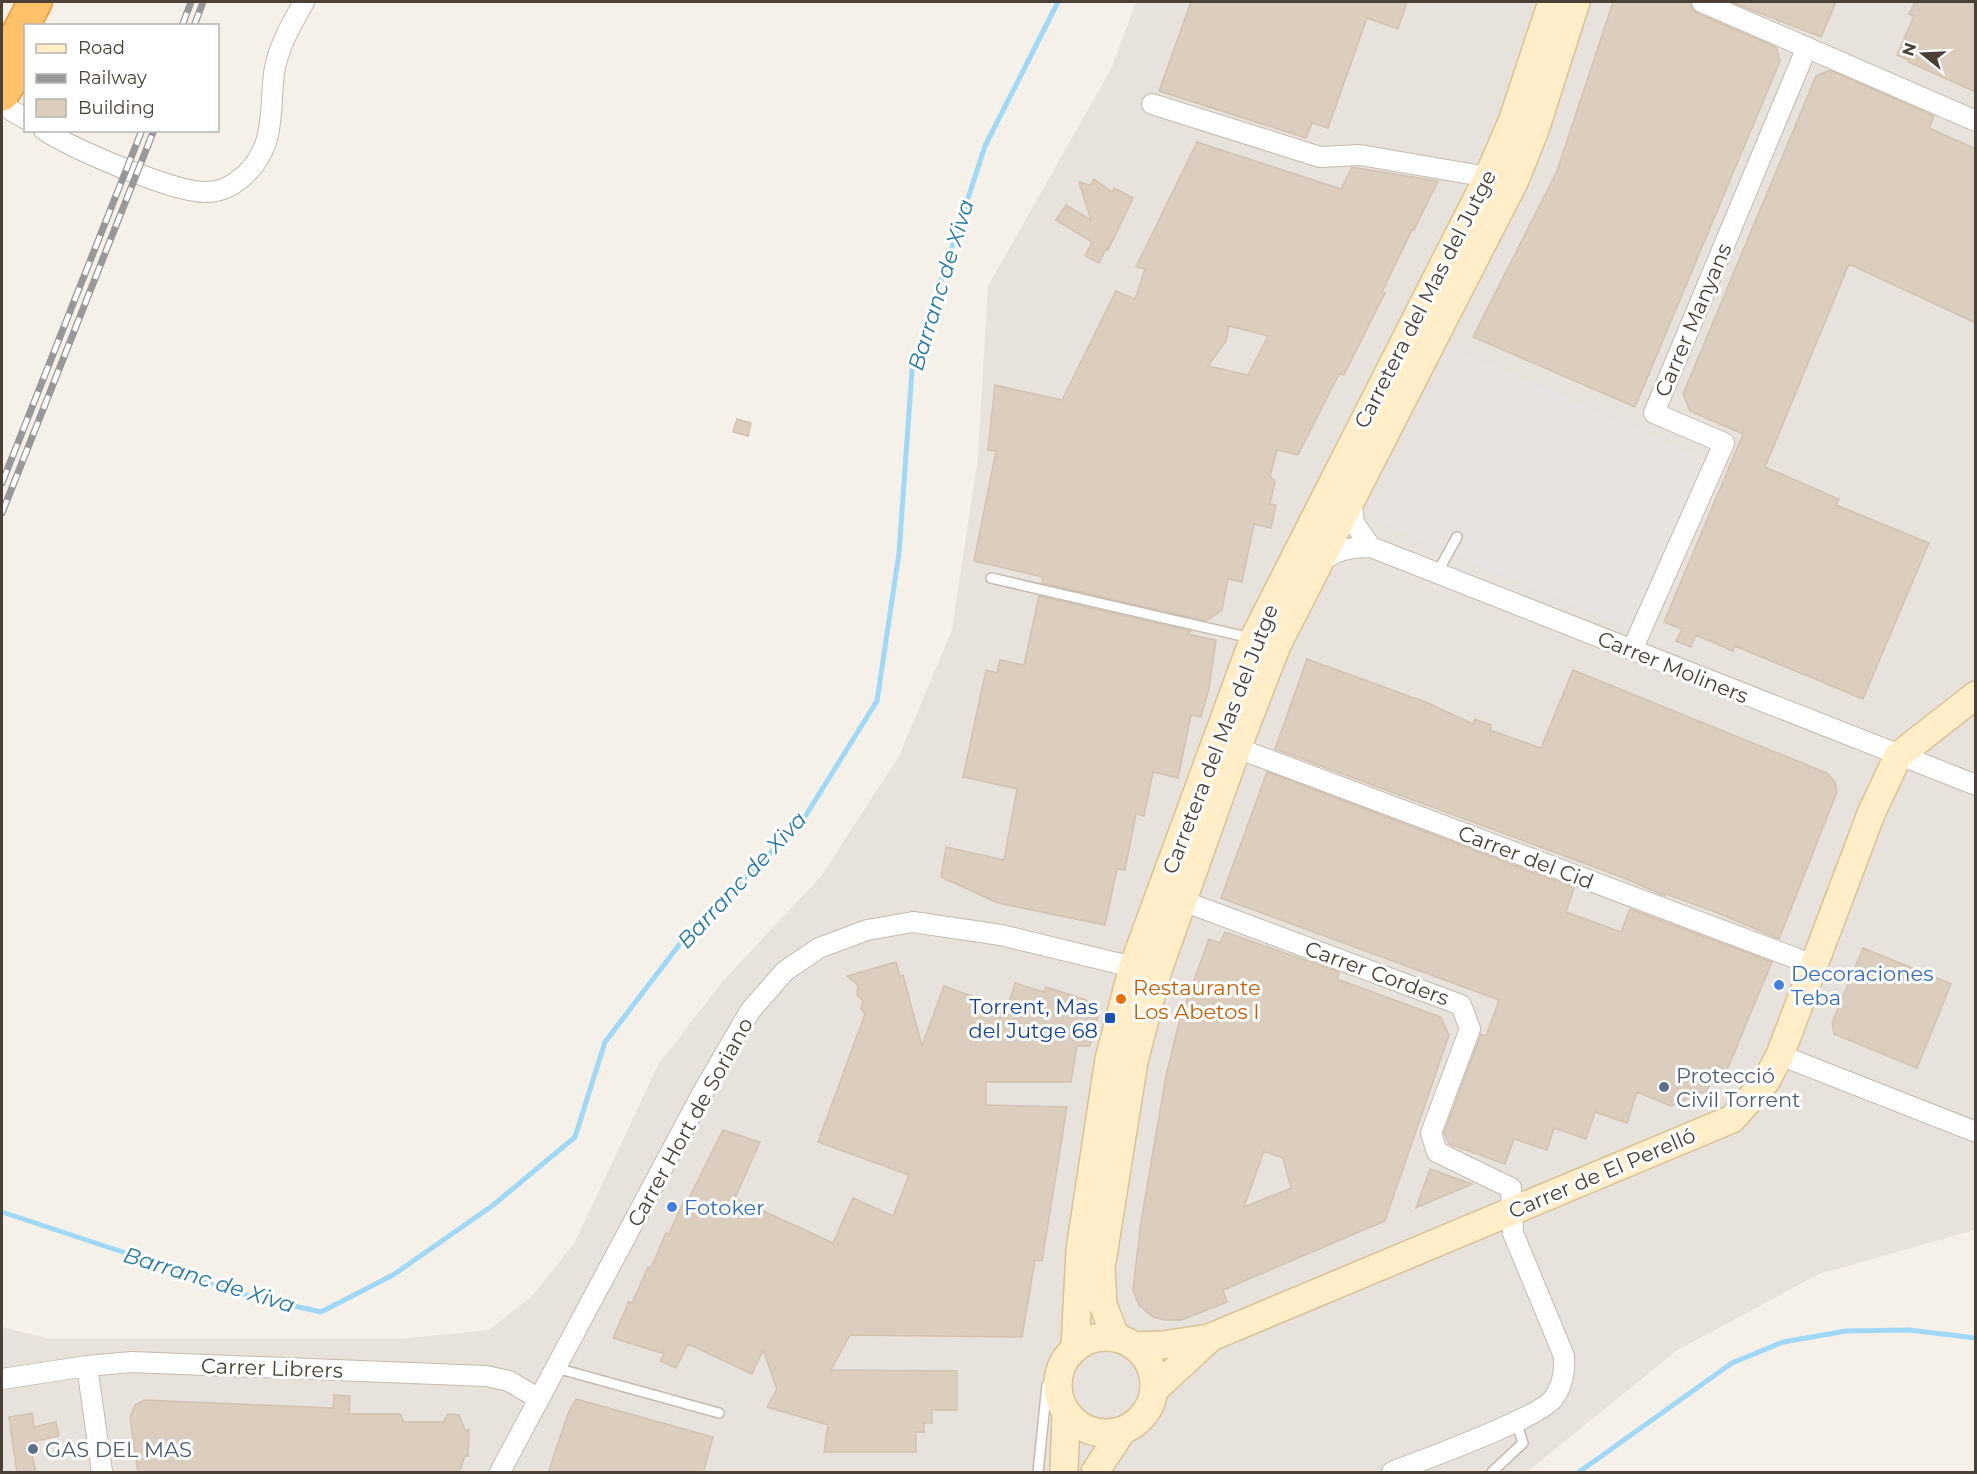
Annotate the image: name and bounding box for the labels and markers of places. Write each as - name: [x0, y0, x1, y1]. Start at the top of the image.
- place label: Decoraciones Teba: [1791, 961, 1933, 1010]
- place label: Restaurante Los Abetos I: [1133, 975, 1261, 1024]
- marker: Decoraciones Teba: [1772, 978, 1786, 992]
- marker: Restaurante Los Abetos I: [1114, 992, 1128, 1006]
- place label: Torrent, Mas del Jutge 68: [968, 994, 1098, 1043]
- marker: Torrent, Mas del Jutge 68: [1103, 1011, 1117, 1025]
- place label: Protecció Civil Torrent: [1676, 1063, 1801, 1112]
- marker: Protecció Civil Torrent: [1657, 1080, 1671, 1094]
- place label: Fotoker: [684, 1195, 765, 1220]
- marker: Fotoker: [665, 1200, 679, 1214]
- place label: GAS DEL MAS: [45, 1437, 192, 1462]
- marker: GAS DEL MAS: [26, 1442, 40, 1456]

